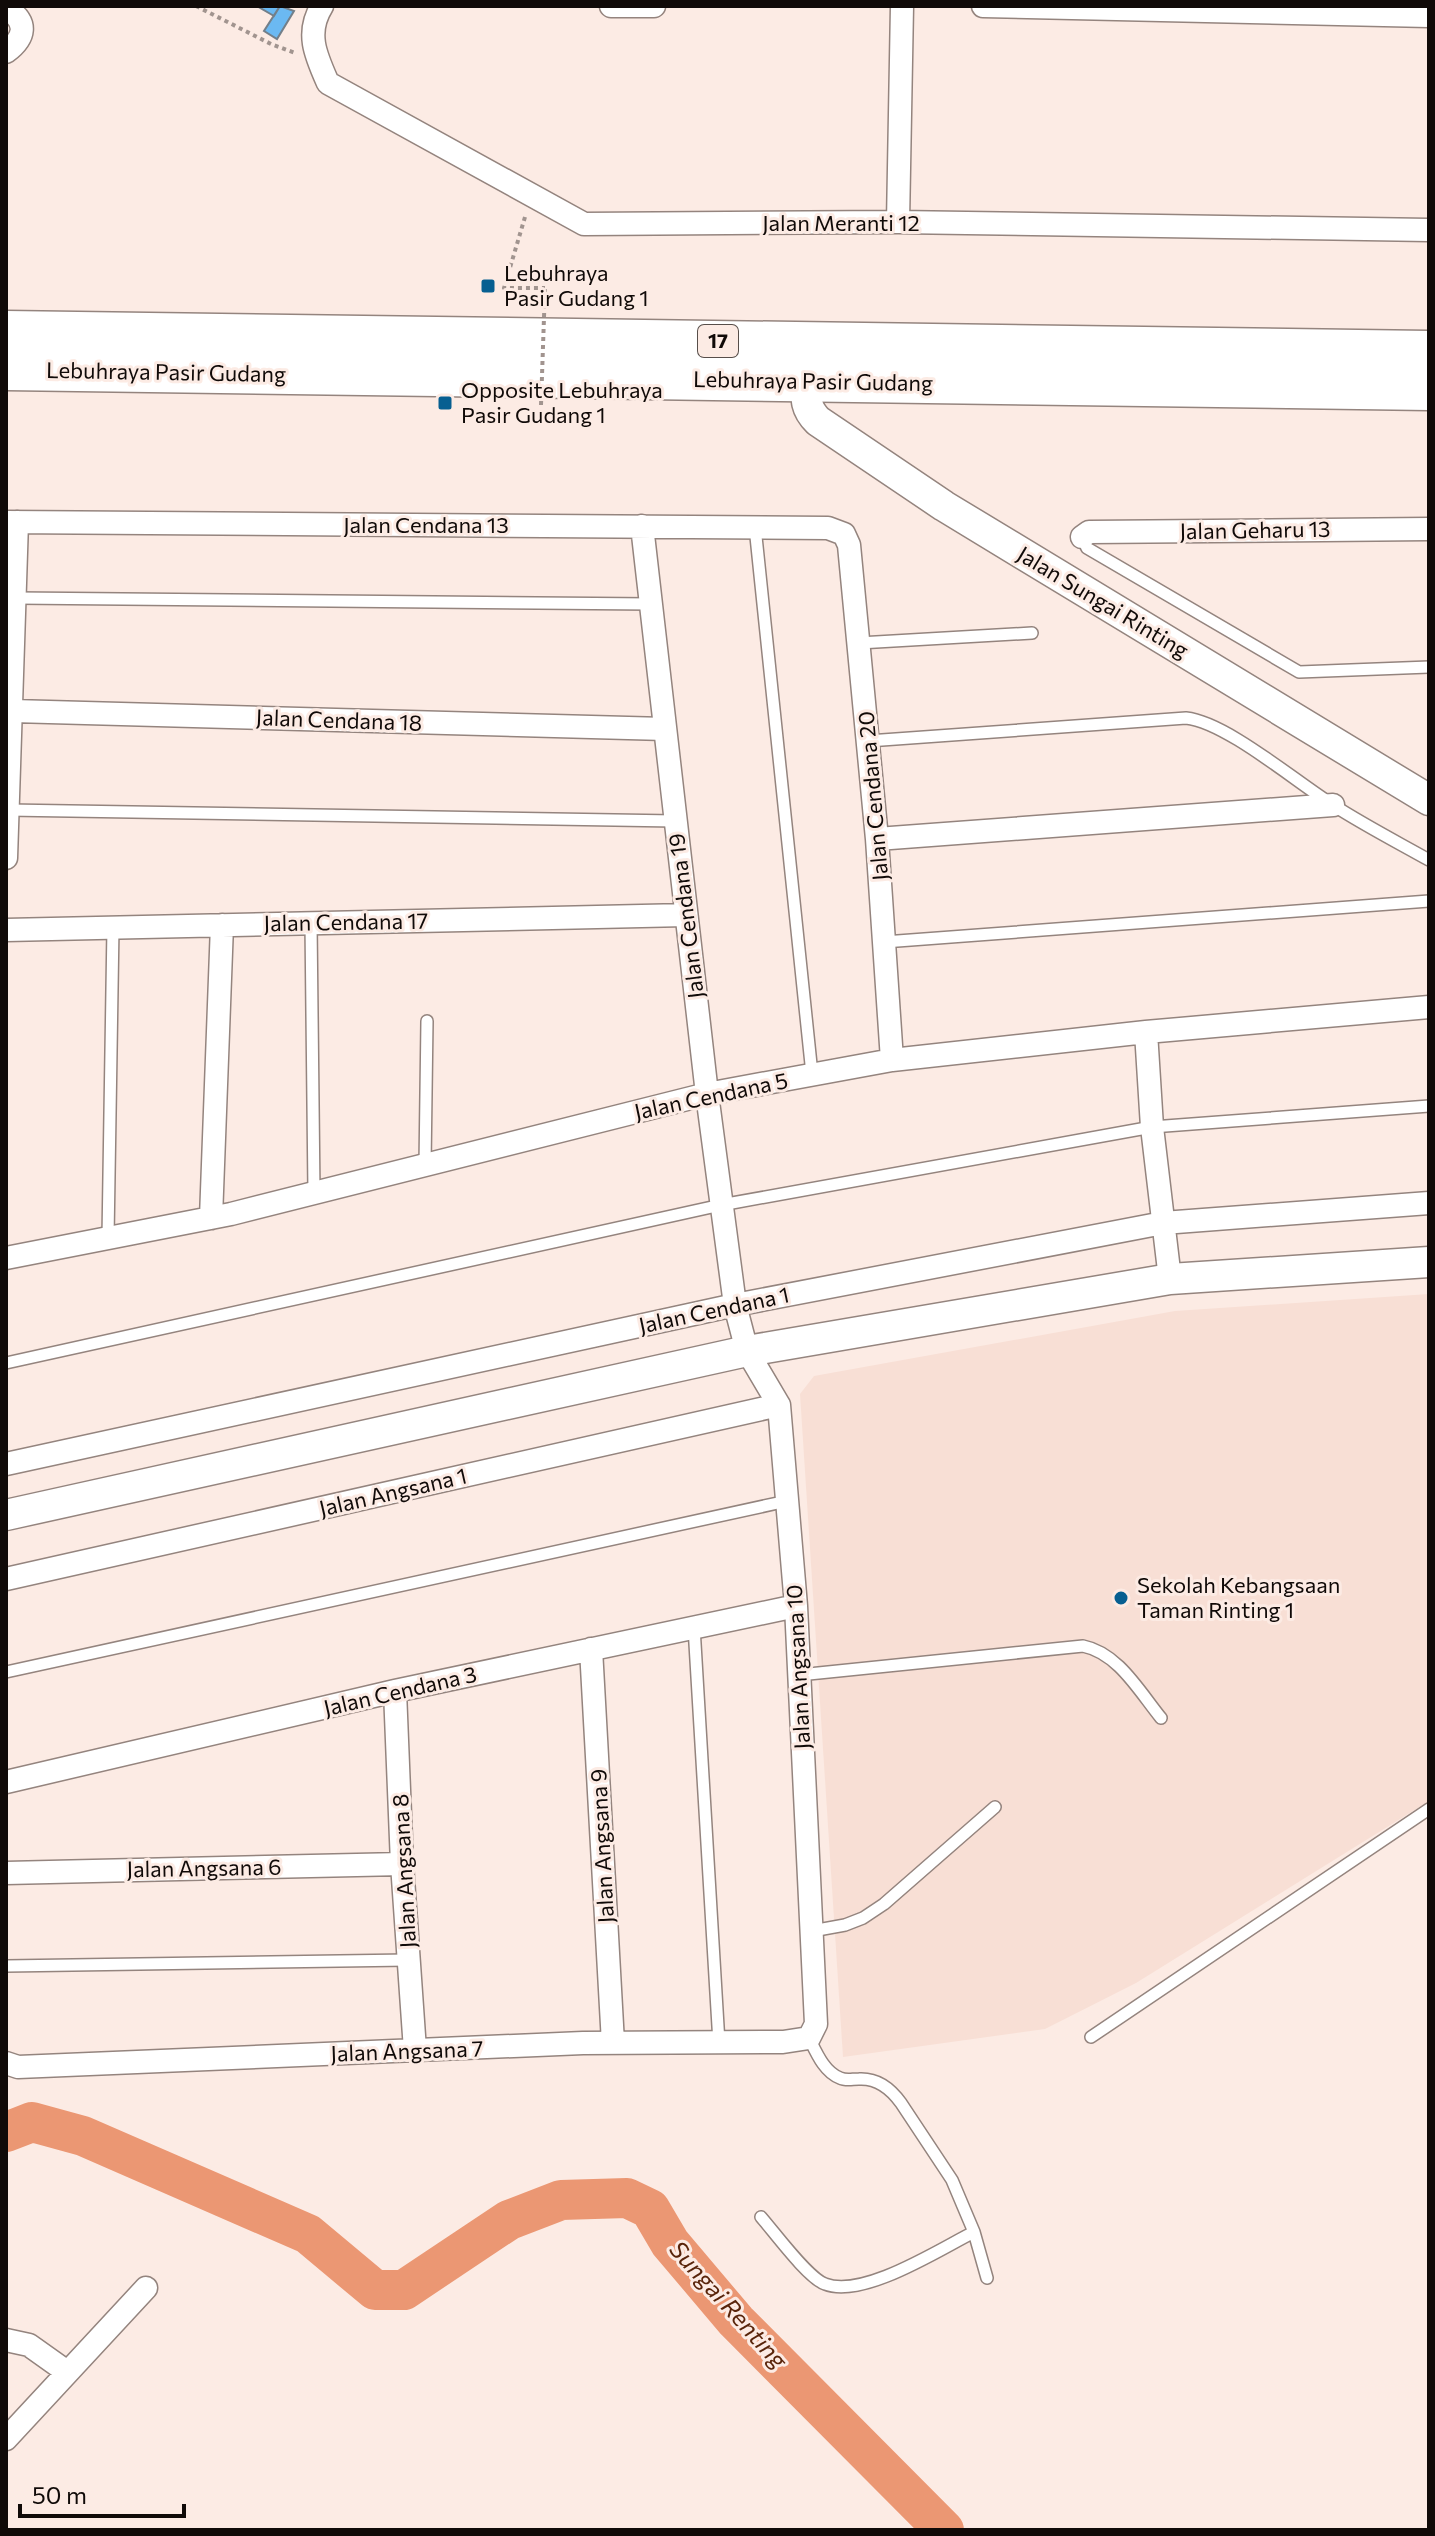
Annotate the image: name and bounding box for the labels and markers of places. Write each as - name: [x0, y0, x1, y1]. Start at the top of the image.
- place label: Lebuhraya Pasir Gudang 1: [504, 259, 649, 311]
- marker: Lebuhraya Pasir Gudang 1: [479, 277, 497, 295]
- place label: Opposite Lebuhraya Pasir Gudang 1: [461, 376, 663, 428]
- marker: Opposite Lebuhraya Pasir Gudang 1: [436, 394, 454, 412]
- place label: Sekolah Kebangsaan Taman Rinting 1: [1137, 1571, 1340, 1623]
- marker: Sekolah Kebangsaan Taman Rinting 1: [1112, 1589, 1130, 1607]

